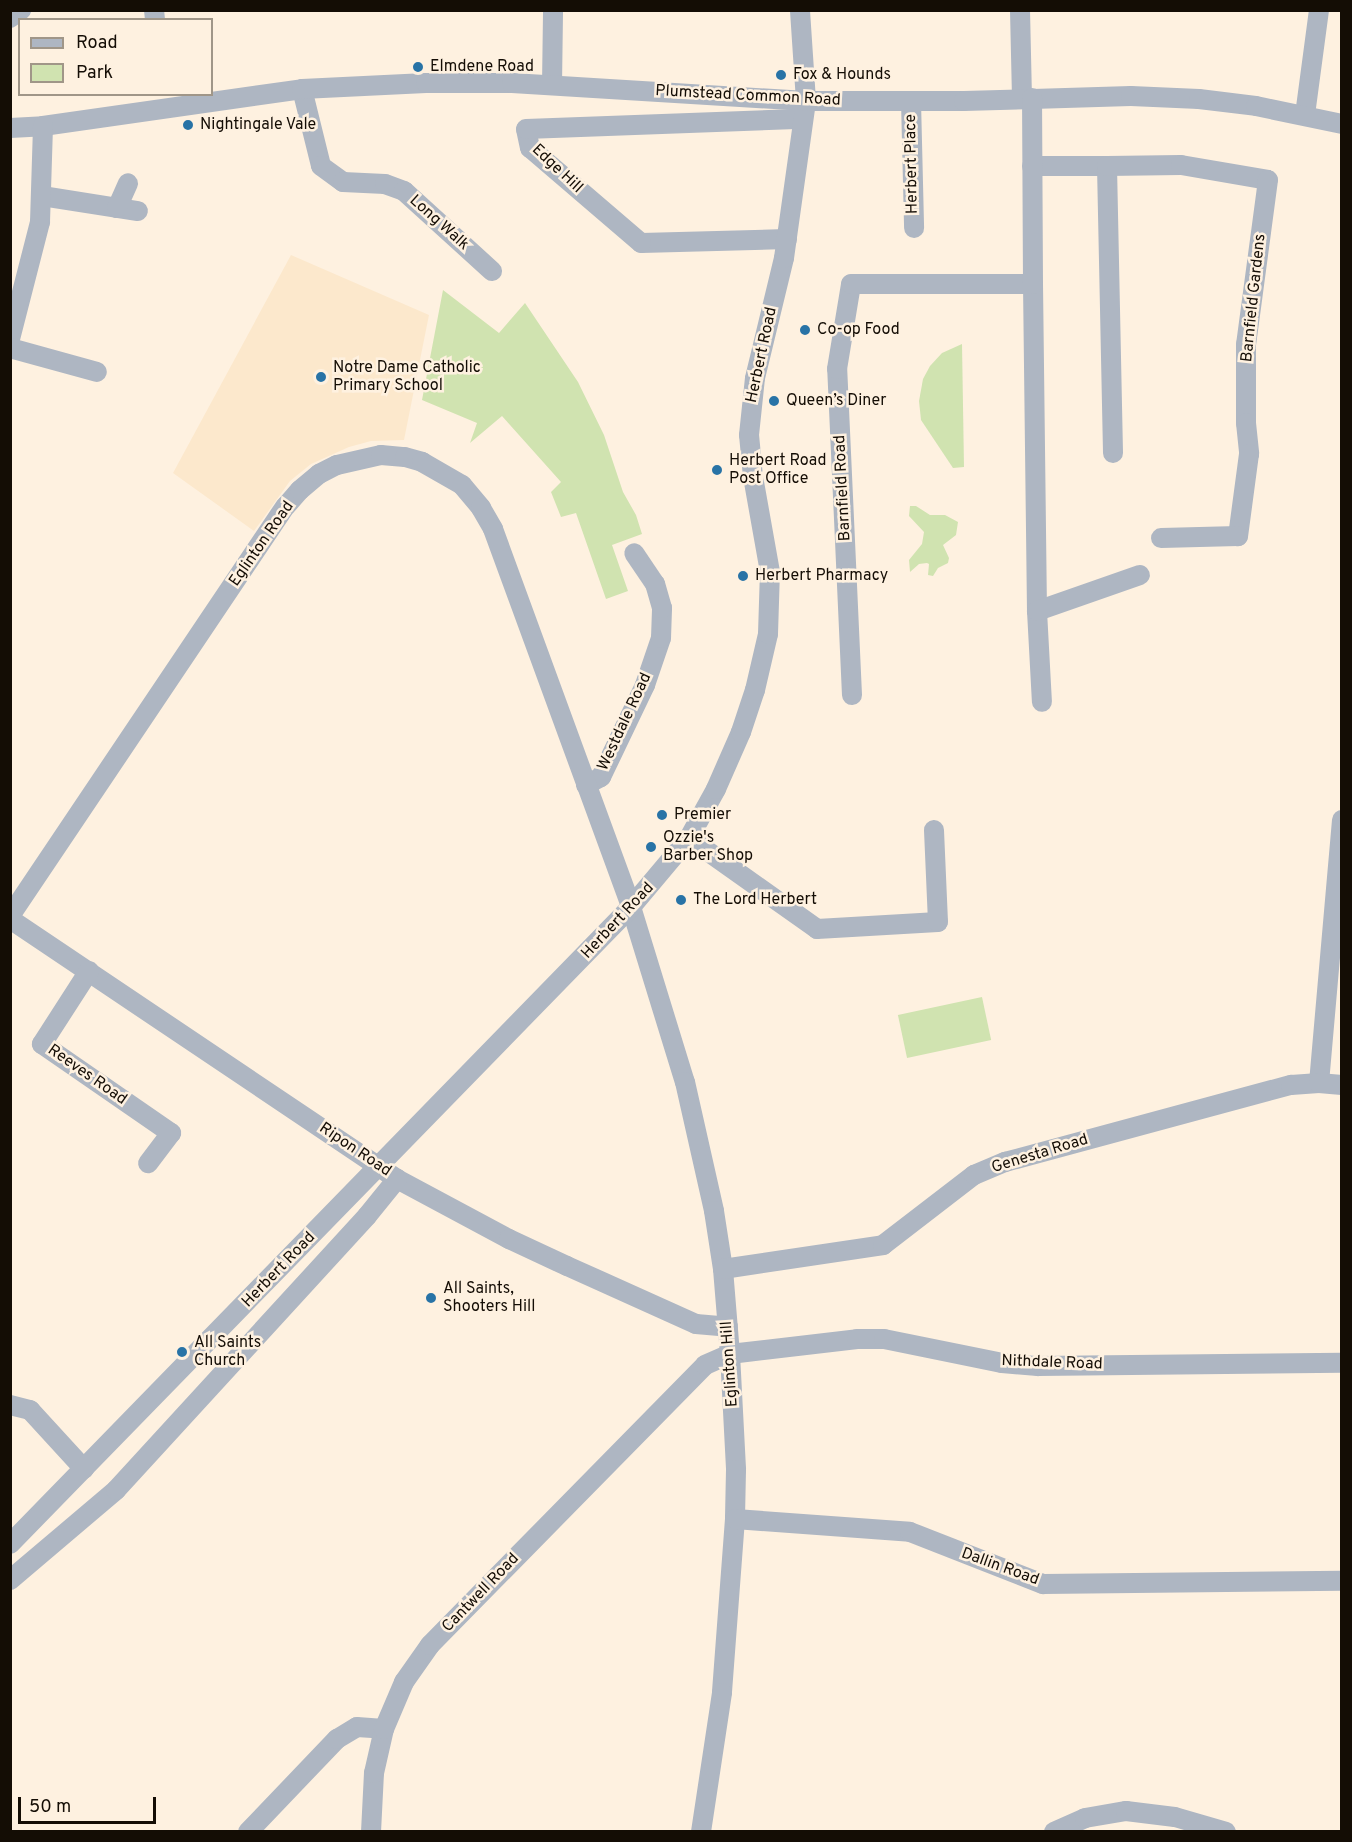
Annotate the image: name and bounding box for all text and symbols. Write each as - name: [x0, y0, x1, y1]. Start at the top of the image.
- legend: [18, 18, 213, 96]
- text: Road: [76, 32, 118, 55]
- place label: Elmdene Road: [430, 57, 534, 77]
- marker: Elmdene Road: [411, 60, 425, 74]
- text: Park: [76, 62, 113, 85]
- place label: Fox & Hounds: [793, 65, 891, 85]
- marker: Fox & Hounds: [774, 68, 788, 82]
- street label: Plumstead Common Road: [655, 82, 841, 110]
- street label: Herbert Place: [902, 114, 922, 214]
- place label: Nightingale Vale: [200, 115, 317, 135]
- marker: Nightingale Vale: [181, 118, 195, 132]
- street label: Edge Hill: [527, 141, 587, 197]
- street label: Long Walk: [405, 191, 473, 255]
- street label: Barnfield Gardens: [1238, 233, 1270, 363]
- street label: Herbert Road: [742, 305, 782, 405]
- place label: Co-op Food: [817, 320, 900, 340]
- marker: Co-op Food: [798, 323, 812, 337]
- place label: Notre Dame Catholic Primary School: [333, 358, 481, 396]
- marker: Notre Dame Catholic Primary School: [314, 370, 328, 384]
- place label: Queen’s Diner: [786, 391, 887, 411]
- marker: Queen’s Diner: [767, 394, 781, 408]
- street label: Barnfield Road: [831, 434, 855, 542]
- place label: Herbert Road Post Office: [729, 451, 826, 489]
- marker: Herbert Road Post Office: [710, 463, 724, 477]
- street label: Eglinton Road: [226, 498, 298, 590]
- place label: Herbert Pharmacy: [755, 566, 888, 586]
- marker: Herbert Pharmacy: [736, 569, 750, 583]
- street label: Westdale Road: [594, 670, 656, 774]
- place label: Premier: [674, 805, 731, 825]
- marker: Premier: [655, 808, 669, 822]
- place label: Ozzie's Barber Shop: [663, 828, 753, 866]
- marker: Ozzie's Barber Shop: [644, 840, 658, 854]
- street label: Herbert Road: [578, 879, 658, 963]
- place label: The Lord Herbert: [693, 890, 817, 910]
- marker: The Lord Herbert: [674, 893, 688, 907]
- street label: Reeves Road: [44, 1041, 130, 1109]
- street label: Ripon Road: [315, 1119, 395, 1181]
- street label: Genesta Road: [989, 1130, 1091, 1178]
- street label: Herbert Road: [238, 1228, 320, 1312]
- place label: All Saints, Shooters Hill: [443, 1279, 535, 1317]
- marker: All Saints, Shooters Hill: [424, 1291, 438, 1305]
- street label: Eglinton Hill: [717, 1320, 743, 1408]
- place label: All Saints Church: [194, 1333, 261, 1371]
- marker: All Saints Church: [175, 1345, 189, 1359]
- street label: Nithdale Road: [1001, 1352, 1103, 1374]
- street label: Dallin Road: [959, 1544, 1041, 1590]
- street label: Cantwell Road: [438, 1549, 524, 1637]
- scale bar: [21, 1785, 159, 1823]
- text: 50 m: [29, 1796, 71, 1819]

